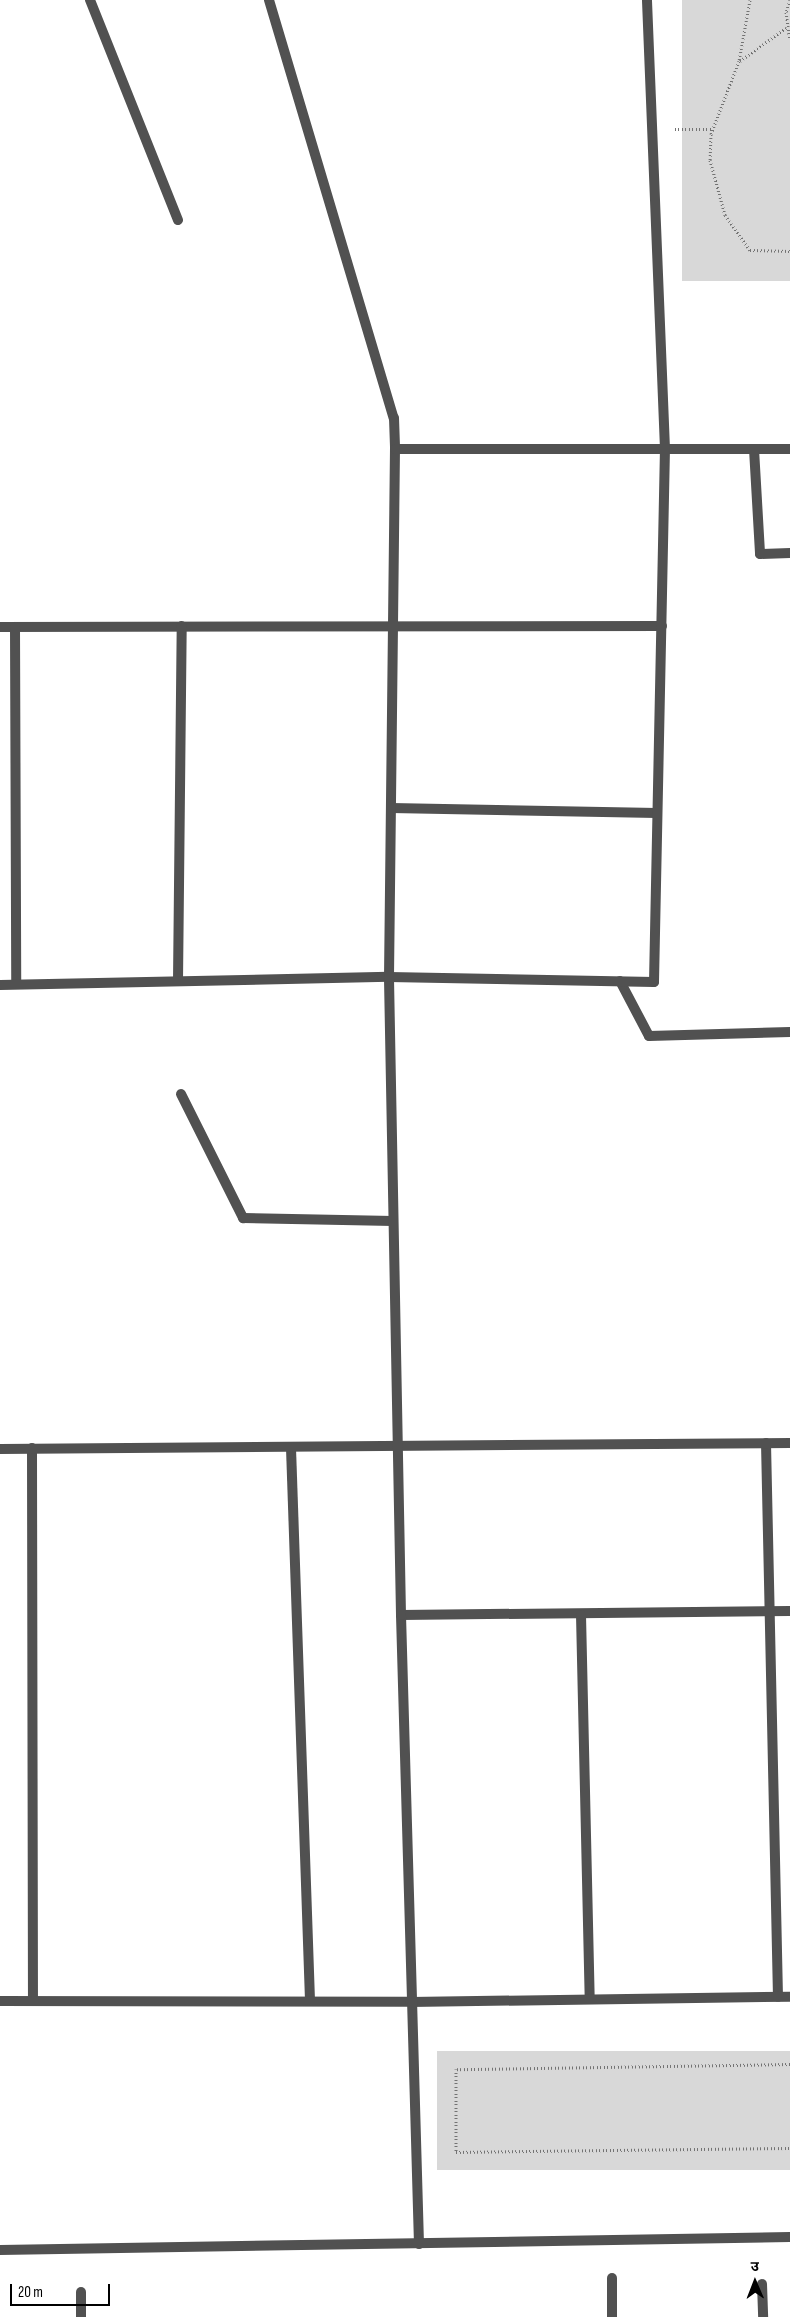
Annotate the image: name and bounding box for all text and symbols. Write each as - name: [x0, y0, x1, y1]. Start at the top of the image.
- north arrow: [730, 2257, 780, 2307]
- text: उ: [750, 2258, 759, 2275]
- scale bar: [12, 2274, 112, 2306]
- text: 20 m: [18, 2283, 43, 2302]

